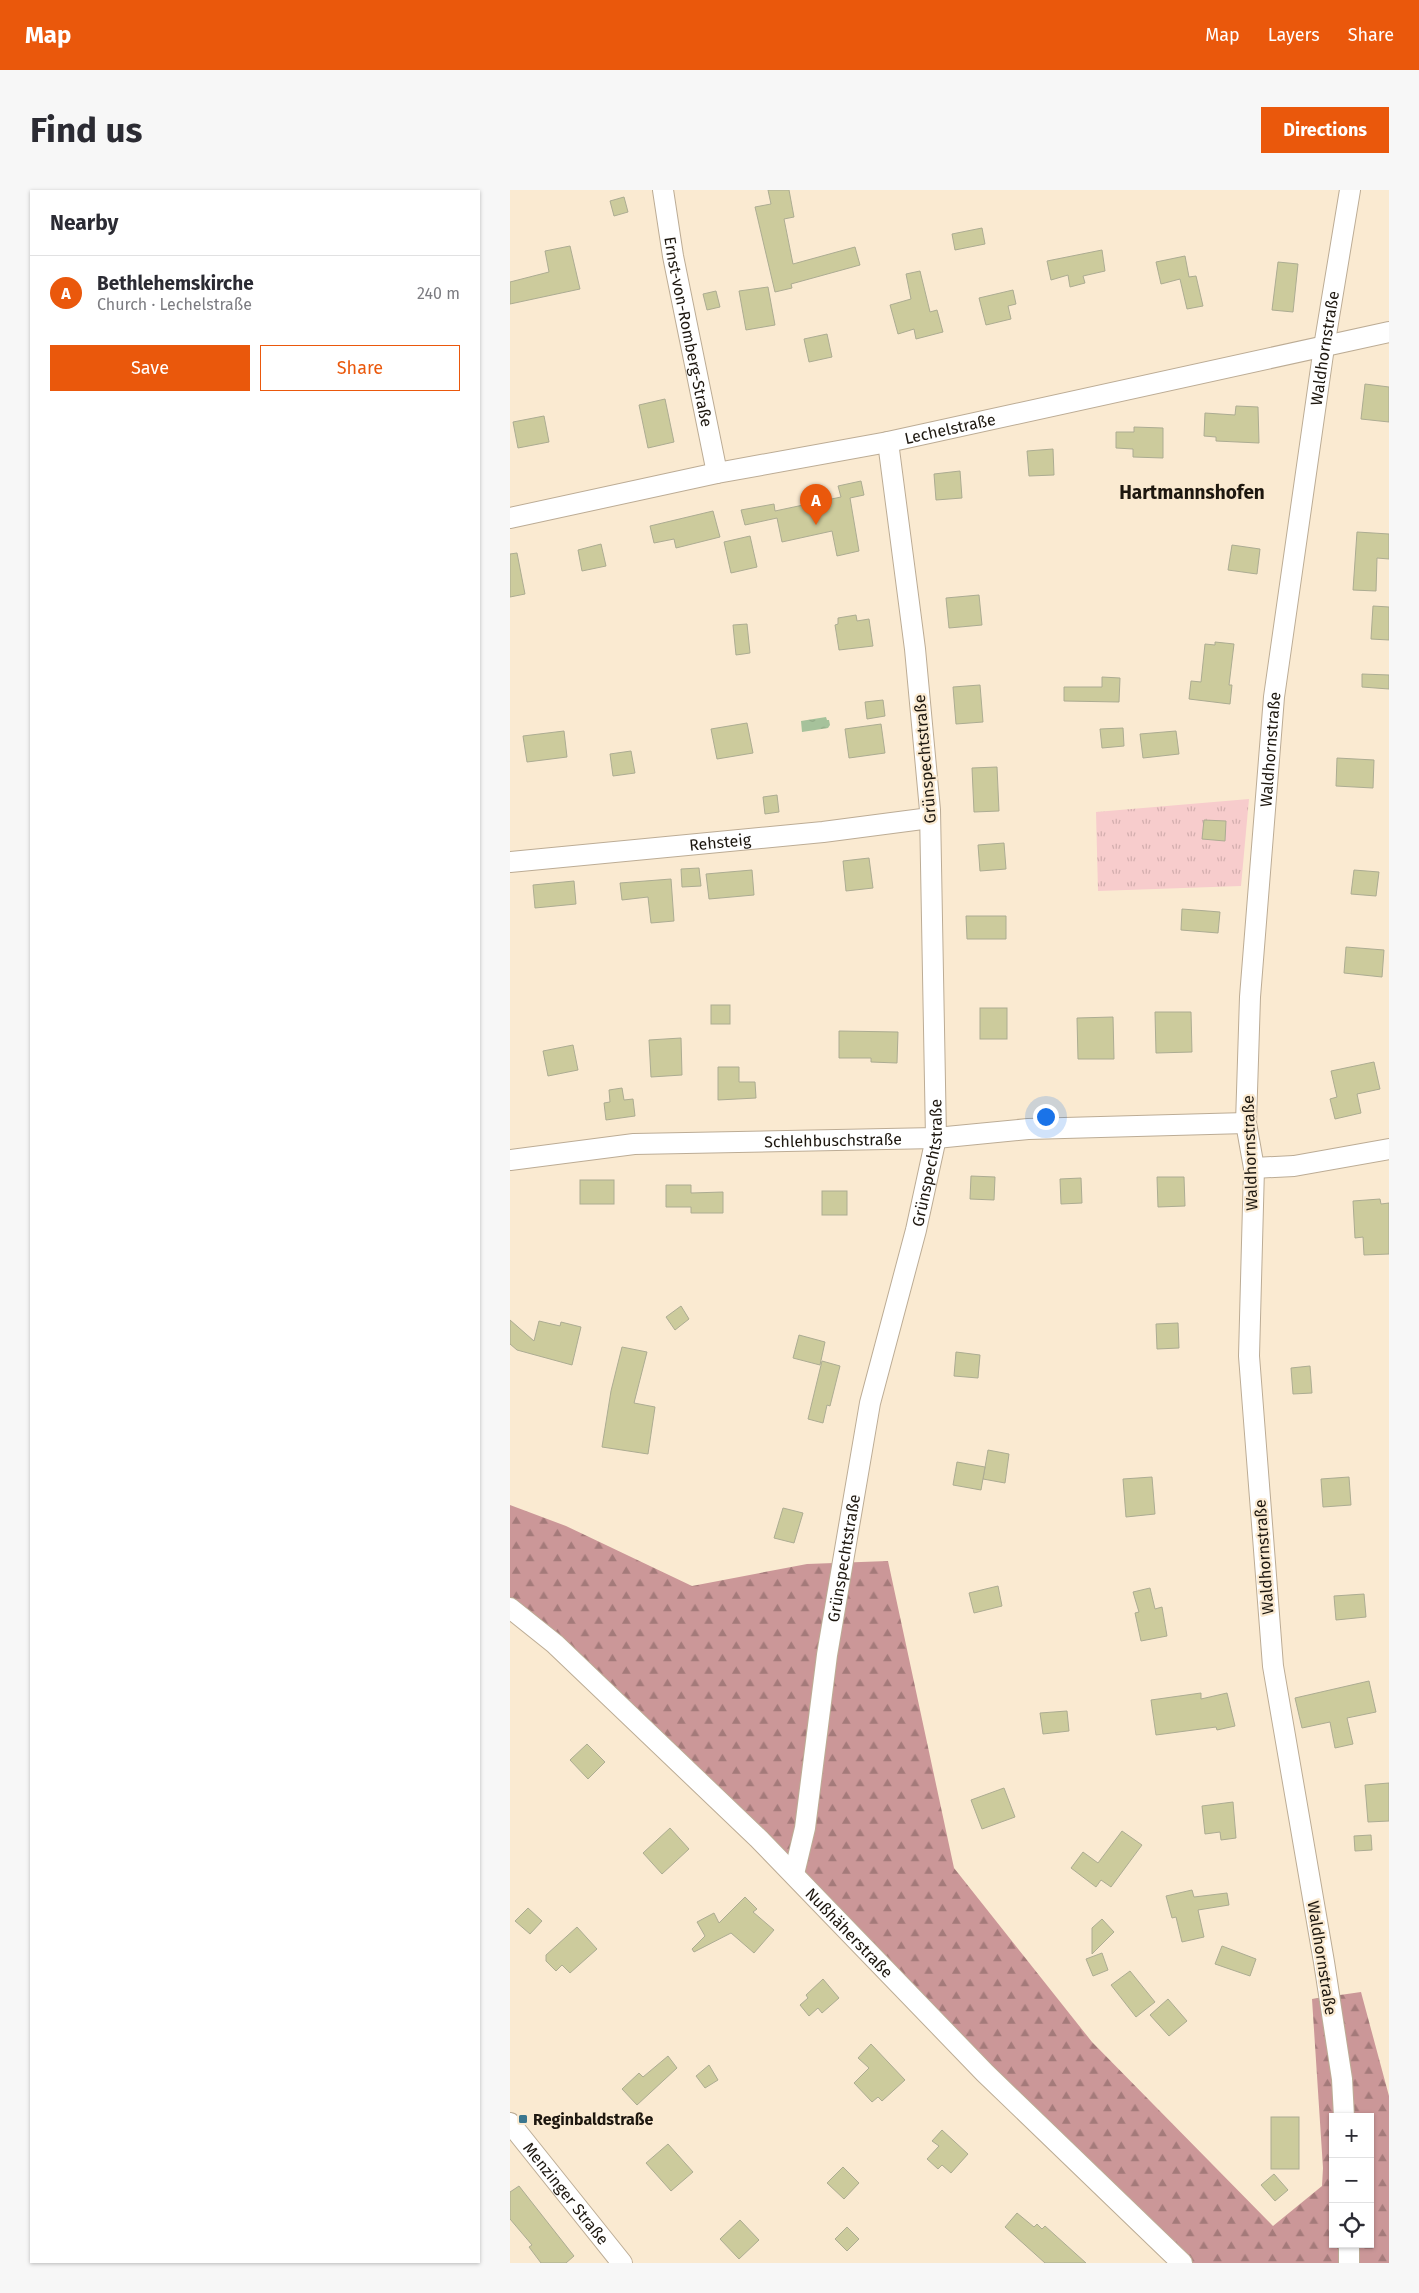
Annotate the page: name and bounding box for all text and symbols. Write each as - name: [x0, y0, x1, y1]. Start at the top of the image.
- text: Map: [25, 21, 71, 49]
- text: Map: [1205, 24, 1240, 46]
- text: Layers: [1268, 24, 1320, 46]
- text: Share: [1348, 24, 1394, 46]
- button: Directions: [1261, 107, 1389, 153]
- text: Find us: [30, 109, 142, 151]
- text: Nearby: [50, 210, 118, 236]
- street label: Ernst-von-Romberg-Straße: [661, 235, 717, 429]
- text: Bethlehemskirche: [97, 272, 254, 295]
- text: A: [61, 284, 71, 303]
- text: 240 m: [417, 284, 460, 303]
- street label: Waldhornstraße: [1306, 289, 1343, 407]
- text: Church · Lechelstraße: [97, 295, 252, 314]
- button: Save: [50, 345, 250, 391]
- button: Share: [260, 345, 460, 391]
- street label: Lechelstraße: [903, 409, 997, 448]
- district label: Hartmannshofen: [1119, 481, 1265, 504]
- pin: A: [800, 484, 832, 525]
- street label: Waldhornstraße: [1256, 690, 1284, 808]
- street label: Grünspechtstraße: [910, 694, 940, 824]
- street label: Rehsteig: [688, 829, 753, 854]
- street label: Waldhornstraße: [1238, 1095, 1262, 1211]
- street label: Grünspechtstraße: [908, 1099, 945, 1228]
- your location: [1033, 1104, 1059, 1130]
- street label: Schlehbuschstraße: [764, 1129, 902, 1151]
- street label: Grünspechtstraße: [823, 1493, 864, 1623]
- street label: Waldhornstraße: [1250, 1499, 1278, 1615]
- street label: Nußhäherstraße: [802, 1884, 897, 1982]
- street label: Waldhornstraße: [1304, 1899, 1340, 2017]
- place label: Reginbaldstraße: [533, 2110, 654, 2129]
- marker: Reginbaldstraße: [517, 2113, 529, 2125]
- map controls: [1329, 2113, 1374, 2248]
- button: +: [1329, 2113, 1374, 2158]
- street label: Menzinger Straße: [520, 2138, 613, 2248]
- button: −: [1329, 2158, 1374, 2203]
- button: locate: [1329, 2203, 1374, 2248]

